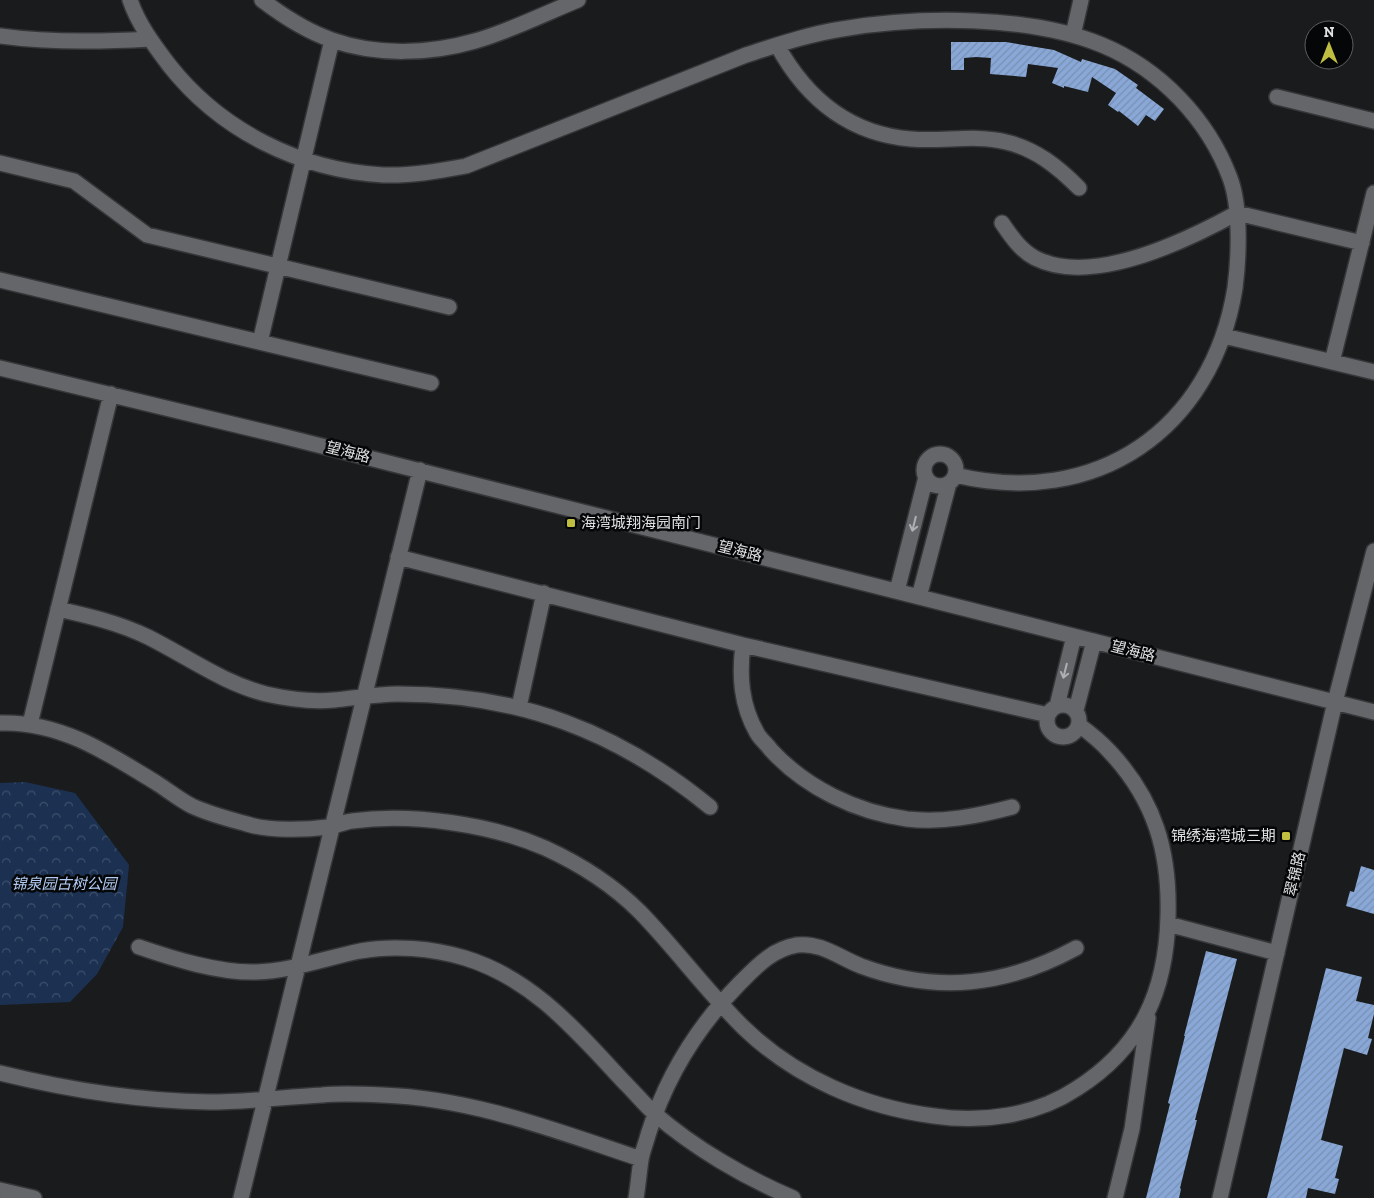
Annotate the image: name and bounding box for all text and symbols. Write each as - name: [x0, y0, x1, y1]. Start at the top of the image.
- north arrow: [1304, 20, 1354, 70]
- text: N: [1324, 24, 1335, 41]
- street label: 望海路: [324, 438, 372, 466]
- place label: 海湾城翔海园南门: [581, 514, 701, 532]
- one-way arrow: [909, 516, 918, 532]
- marker: 海湾城翔海园南门: [565, 517, 577, 529]
- street label: 望海路: [716, 537, 764, 565]
- street label: 望海路: [1109, 637, 1157, 665]
- one-way arrow: [1060, 662, 1070, 678]
- place label: 锦绣海湾城三期: [1171, 827, 1276, 845]
- marker: 锦绣海湾城三期: [1280, 830, 1292, 842]
- street label: 翠锦路: [1281, 850, 1309, 898]
- park label: 锦泉园古树公园: [11, 875, 118, 893]

